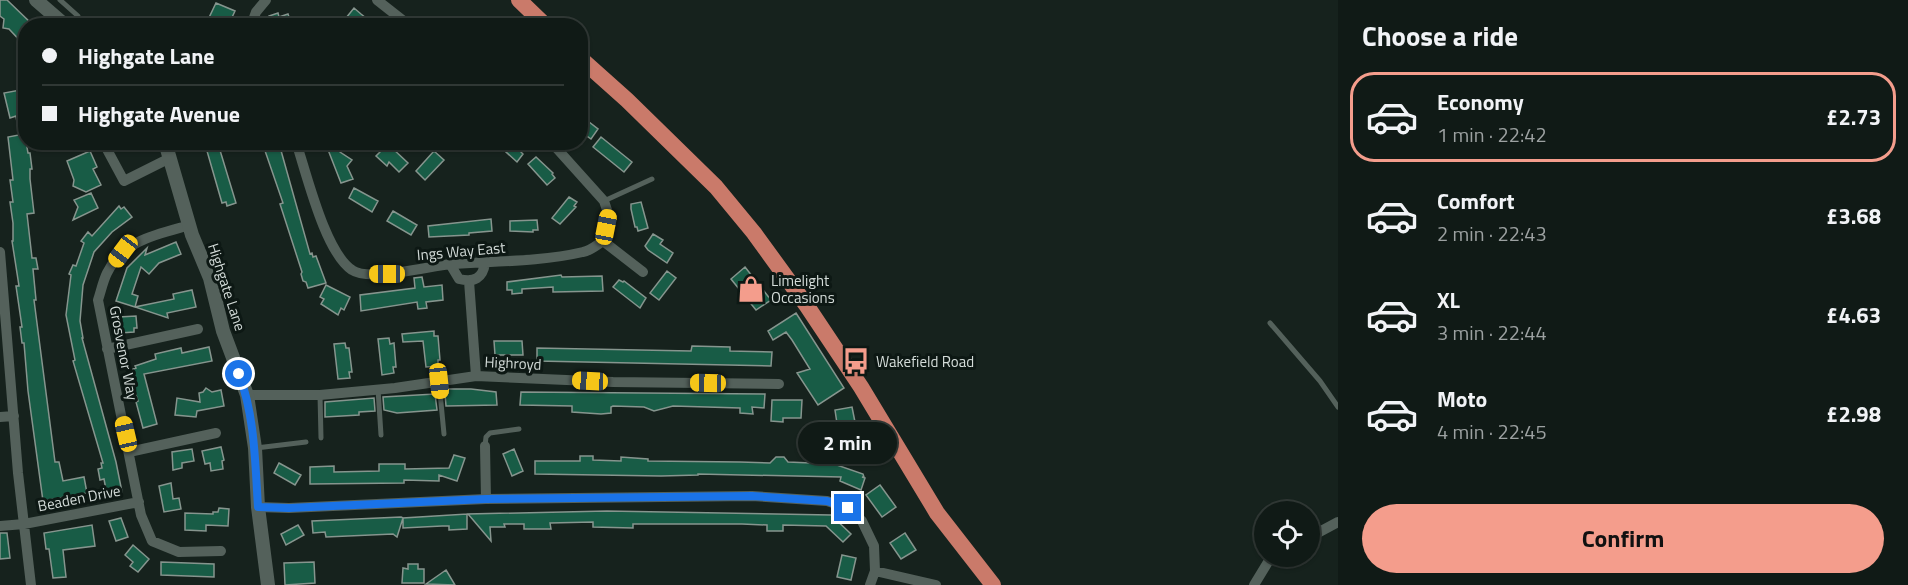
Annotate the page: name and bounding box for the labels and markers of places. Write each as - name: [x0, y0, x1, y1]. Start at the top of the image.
- place label: Limelight Occasions: [771, 269, 835, 309]
- shop icon: Limelight Occasions: [736, 274, 766, 304]
- bus stop icon: Wakefield Road: [841, 346, 871, 376]
- place label: Wakefield Road: [876, 350, 974, 373]

